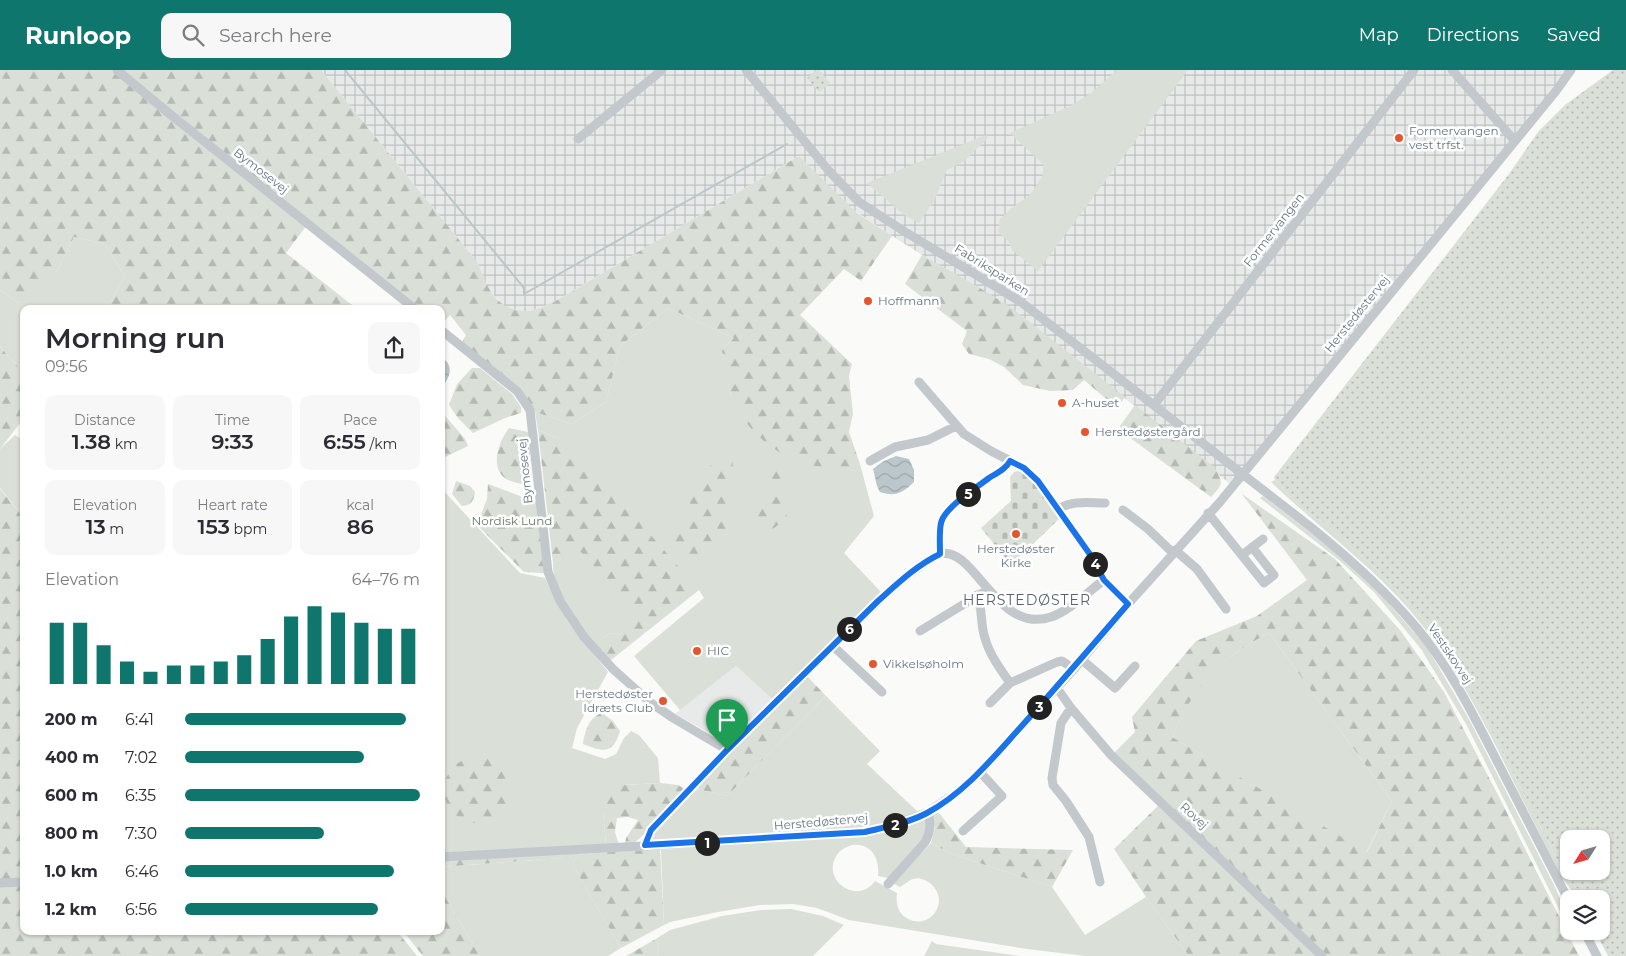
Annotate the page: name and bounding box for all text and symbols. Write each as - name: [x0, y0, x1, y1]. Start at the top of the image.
- search box: [161, 13, 511, 58]
- text: Runloop: [25, 21, 131, 50]
- icon: search: [179, 21, 207, 49]
- text: Search here: [219, 24, 332, 47]
- text: Map: [1359, 24, 1399, 46]
- text: Directions: [1427, 24, 1519, 46]
- text: Saved: [1547, 24, 1601, 46]
- place label: Formervangen vest trfst.: [1409, 123, 1499, 152]
- marker: Formervangen vest trfst.: [1393, 132, 1405, 144]
- street label: Bymosevej: [231, 145, 292, 197]
- street label: Formervangen: [1240, 190, 1307, 270]
- street label: Fabriksparken: [952, 241, 1033, 299]
- street label: Herstedøstervej: [1321, 272, 1392, 355]
- place label: Hoffmann: [878, 293, 939, 308]
- marker: Hoffmann: [862, 295, 874, 307]
- text: Morning run: [45, 321, 225, 355]
- button: share: [368, 322, 420, 374]
- text: 09:56: [45, 357, 88, 376]
- place label: A-huset: [1072, 395, 1119, 410]
- marker: A-huset: [1056, 397, 1068, 409]
- text: Distance: [74, 411, 136, 429]
- text: Time: [215, 411, 250, 429]
- text: Pace: [343, 411, 377, 429]
- place label: Herstedøstergård: [1095, 424, 1201, 439]
- marker: Herstedøstergård: [1079, 426, 1091, 438]
- text: 1.38: [72, 429, 111, 454]
- text: 9:33: [211, 429, 254, 454]
- text: 6:55: [323, 429, 366, 454]
- text: km: [111, 435, 138, 453]
- text: /km: [366, 435, 397, 453]
- street label: Bymosevej: [514, 438, 535, 504]
- pin: 5: [956, 482, 980, 506]
- text: 5: [964, 485, 973, 503]
- text: Elevation: [72, 496, 137, 514]
- text: Heart rate: [197, 496, 268, 514]
- text: kcal: [346, 496, 374, 514]
- park label: Nordisk Lund: [472, 513, 552, 528]
- text: 13: [85, 514, 106, 539]
- text: 153: [198, 514, 230, 539]
- text: 86: [347, 514, 374, 539]
- text: m: [106, 520, 124, 538]
- text: bpm: [230, 520, 267, 538]
- marker: Herstedøster Kirke: [1010, 528, 1022, 540]
- place label: Herstedøster Kirke: [977, 541, 1055, 570]
- pin: 4: [1082, 552, 1108, 576]
- text: 4: [1091, 555, 1100, 573]
- text: Elevation: [45, 570, 119, 589]
- text: 64–76 m: [352, 570, 420, 589]
- district label: HERSTEDØSTER: [963, 591, 1091, 609]
- pin: 6: [836, 616, 862, 642]
- text: 6: [845, 620, 854, 638]
- street label: Vestskovvej: [1425, 621, 1476, 687]
- place label: HIC: [707, 643, 729, 658]
- marker: HIC: [691, 645, 703, 657]
- place label: Vikkelsøholm: [883, 656, 964, 671]
- marker: Vikkelsøholm: [867, 658, 879, 670]
- place label: Herstedøster Idræts Club: [575, 686, 653, 715]
- pin: 3: [1026, 694, 1052, 720]
- marker: Herstedøster Idræts Club: [657, 695, 669, 707]
- text: 3: [1035, 698, 1044, 716]
- pin: [706, 699, 748, 750]
- icon: arrive: [713, 706, 741, 734]
- text: 200 m: [45, 710, 97, 729]
- text: 6:41: [125, 710, 154, 729]
- text: 400 m: [45, 748, 99, 767]
- text: 7:02: [125, 748, 157, 767]
- text: 600 m: [45, 786, 98, 805]
- text: 6:35: [125, 786, 156, 805]
- street label: Rovej: [1177, 799, 1211, 832]
- street label: Herstedøstervej: [773, 810, 869, 833]
- pin: 2: [882, 812, 908, 838]
- text: 2: [891, 816, 900, 834]
- text: 800 m: [45, 824, 99, 843]
- text: 7:30: [125, 824, 157, 843]
- pin: 1: [694, 830, 720, 856]
- north arrow: [1560, 830, 1610, 880]
- map controls: [1560, 830, 1610, 940]
- text: 1: [705, 834, 710, 852]
- text: 1.0 km: [45, 862, 98, 881]
- text: 6:46: [125, 862, 158, 881]
- button: layers: [1560, 890, 1610, 940]
- text: 1.2 km: [45, 900, 97, 919]
- text: 6:56: [125, 900, 157, 919]

